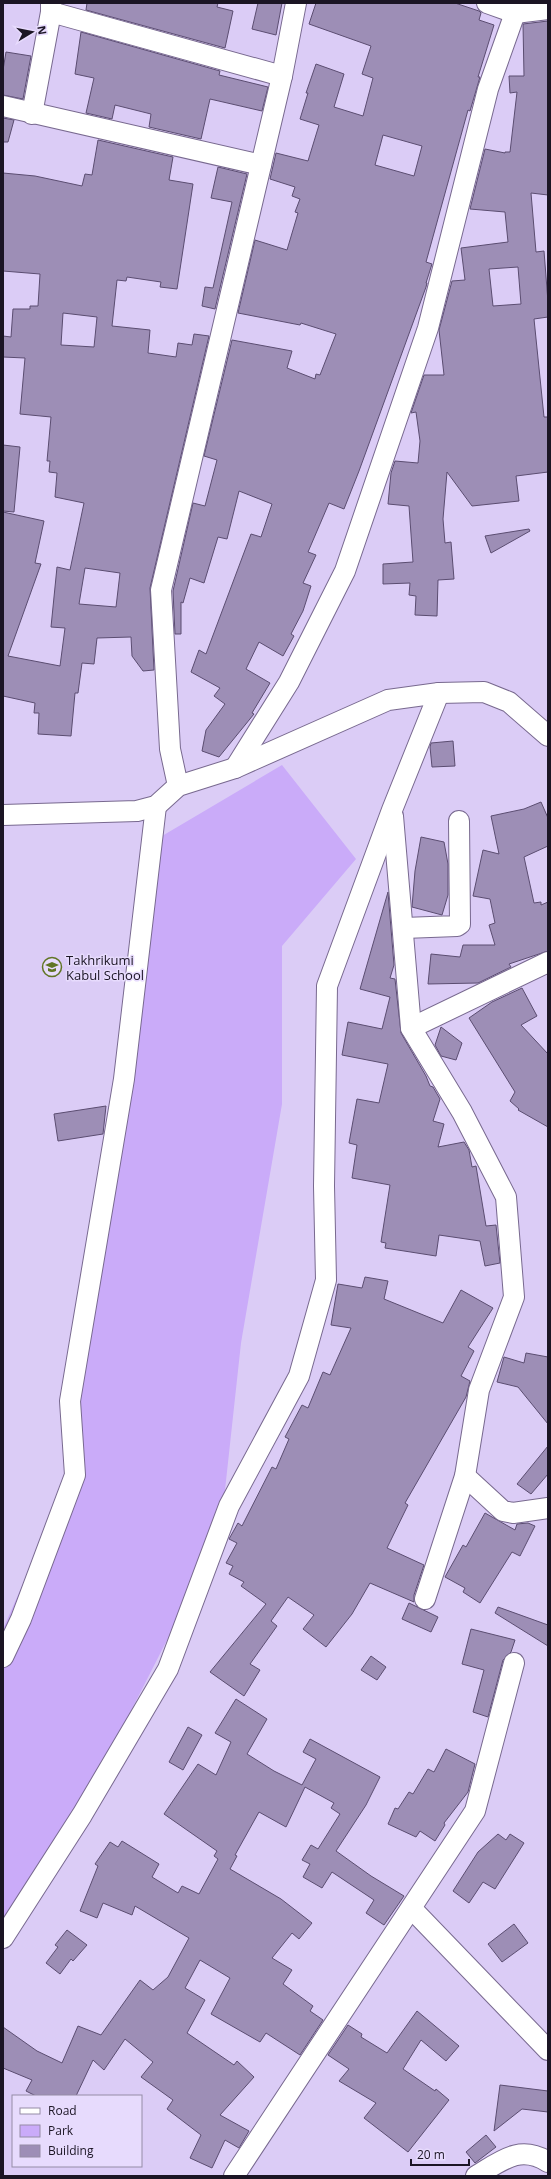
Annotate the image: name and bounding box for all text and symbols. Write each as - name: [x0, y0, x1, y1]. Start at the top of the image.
- north arrow: [12, 12, 52, 52]
- text: N: [34, 24, 51, 36]
- place label: Takhrikumi Kabul School: [66, 951, 144, 984]
- school or university icon: Takhrikumi Kabul School: [41, 956, 63, 978]
- legend: [12, 2095, 142, 2167]
- text: Road: [48, 2102, 77, 2119]
- text: Park: [48, 2122, 74, 2139]
- scale bar: [411, 2141, 469, 2167]
- text: Building: [48, 2142, 94, 2159]
- text: 20 m: [417, 2146, 445, 2163]

